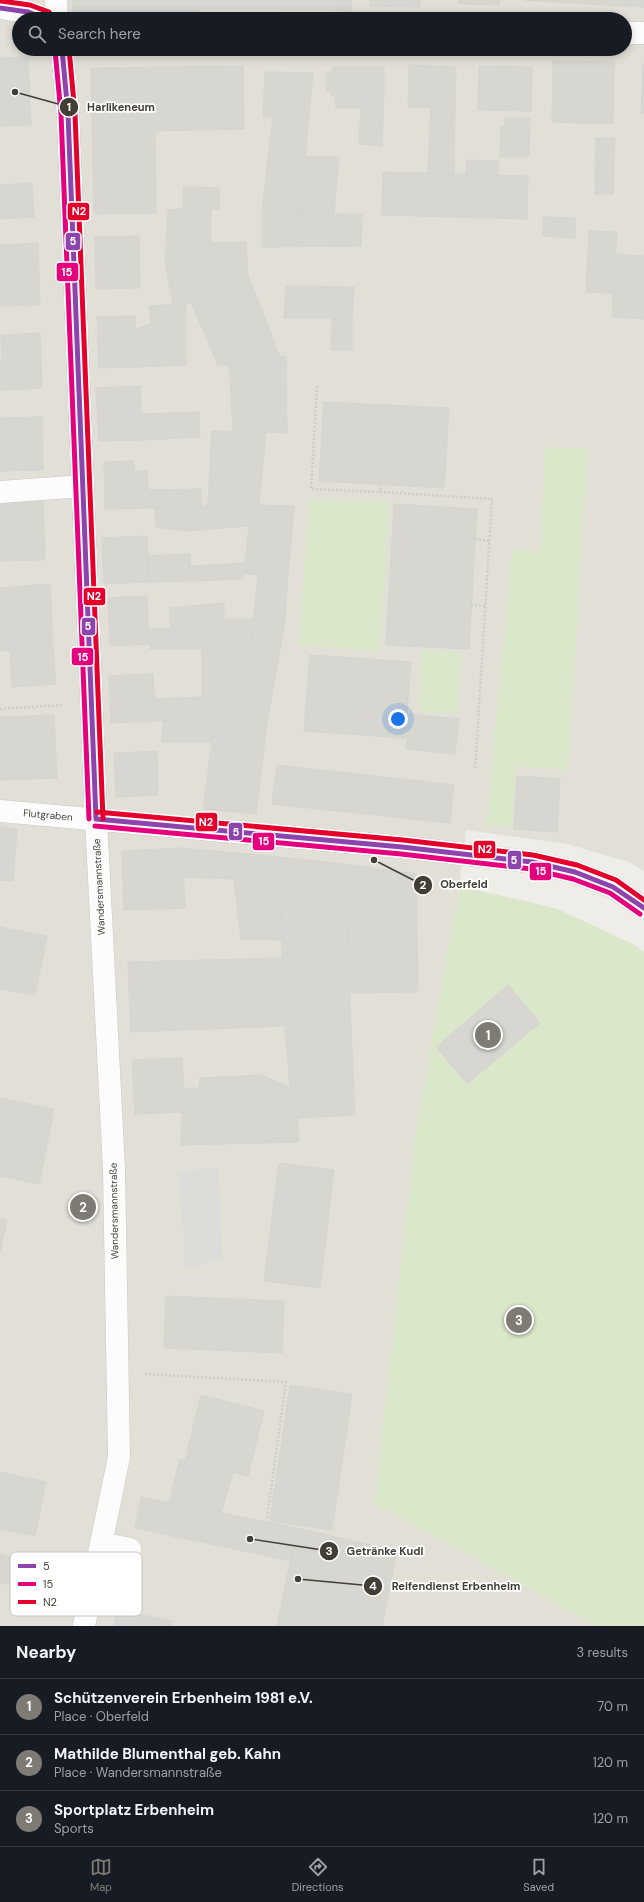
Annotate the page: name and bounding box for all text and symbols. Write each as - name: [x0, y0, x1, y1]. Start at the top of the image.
- search box: [12, 12, 632, 56]
- icon: search: [26, 23, 48, 45]
- text: Search here: [58, 24, 141, 44]
- callout: Harlikeneum: [59, 96, 163, 119]
- text: 1: [67, 99, 71, 115]
- text: Harlikeneum: [87, 100, 155, 114]
- line badge: N2: [67, 202, 90, 221]
- text: N2: [72, 204, 86, 218]
- line badge: 5: [65, 232, 81, 251]
- text: 5: [70, 234, 77, 248]
- line badge: 15: [56, 262, 79, 282]
- text: 15: [62, 265, 73, 279]
- line badge: N2: [83, 587, 106, 606]
- text: N2: [87, 589, 101, 603]
- line badge: 5: [81, 617, 96, 636]
- text: 5: [85, 619, 92, 633]
- line badge: 15: [71, 647, 94, 666]
- text: 15: [78, 650, 89, 664]
- your location: [388, 709, 408, 729]
- street label: Flutgraben: [23, 806, 74, 824]
- line badge: N2: [195, 812, 218, 832]
- text: N2: [199, 815, 213, 829]
- line badge: 5: [228, 822, 243, 841]
- text: 5: [233, 825, 240, 839]
- line badge: 15: [252, 832, 275, 851]
- text: 15: [259, 834, 270, 848]
- street label: Wandersmannstraße: [90, 838, 108, 936]
- line badge: N2: [473, 840, 496, 859]
- text: N2: [478, 842, 492, 856]
- line badge: 5: [507, 850, 522, 870]
- text: 5: [511, 853, 518, 867]
- line badge: 15: [529, 862, 552, 881]
- text: 15: [536, 864, 547, 878]
- callout: Oberfeld: [413, 873, 496, 896]
- text: 2: [420, 877, 427, 893]
- text: Oberfeld: [440, 877, 488, 891]
- pin: 1: [475, 1020, 501, 1050]
- street label: Wandersmannstraße: [107, 1162, 121, 1260]
- pin: 2: [70, 1192, 96, 1222]
- pin: 3: [506, 1305, 532, 1335]
- callout: Getränke Kudi: [319, 1539, 432, 1562]
- text: 3: [325, 1543, 333, 1559]
- text: Getränke Kudi: [347, 1544, 423, 1558]
- legend: [10, 1552, 142, 1616]
- text: 5: [43, 1559, 50, 1573]
- callout: Reifendienst Erbenheim: [363, 1574, 528, 1597]
- text: 15: [43, 1577, 53, 1591]
- text: 4: [369, 1578, 377, 1594]
- text: Reifendienst Erbenheim: [392, 1579, 520, 1593]
- text: N2: [43, 1595, 57, 1609]
- text: Nearby: [16, 1641, 76, 1663]
- text: 3 results: [576, 1644, 628, 1661]
- text: Schützenverein Erbenheim 1981 e.V.: [54, 1688, 313, 1708]
- text: 1: [27, 1698, 31, 1715]
- text: 70 m: [597, 1698, 628, 1715]
- text: Place · Oberfeld: [54, 1708, 149, 1725]
- text: Mathilde Blumenthal geb. Kahn: [54, 1744, 281, 1764]
- text: 2: [25, 1754, 33, 1771]
- text: 120 m: [593, 1754, 628, 1771]
- text: Place · Wandersmannstraße: [54, 1764, 222, 1781]
- text: Sportplatz Erbenheim: [54, 1800, 214, 1820]
- text: 3: [25, 1810, 33, 1827]
- text: 120 m: [593, 1810, 628, 1827]
- text: Sports: [54, 1820, 94, 1837]
- tab: Map: [90, 1856, 112, 1894]
- tab: Directions: [292, 1856, 344, 1894]
- tab: Saved: [523, 1856, 554, 1894]

